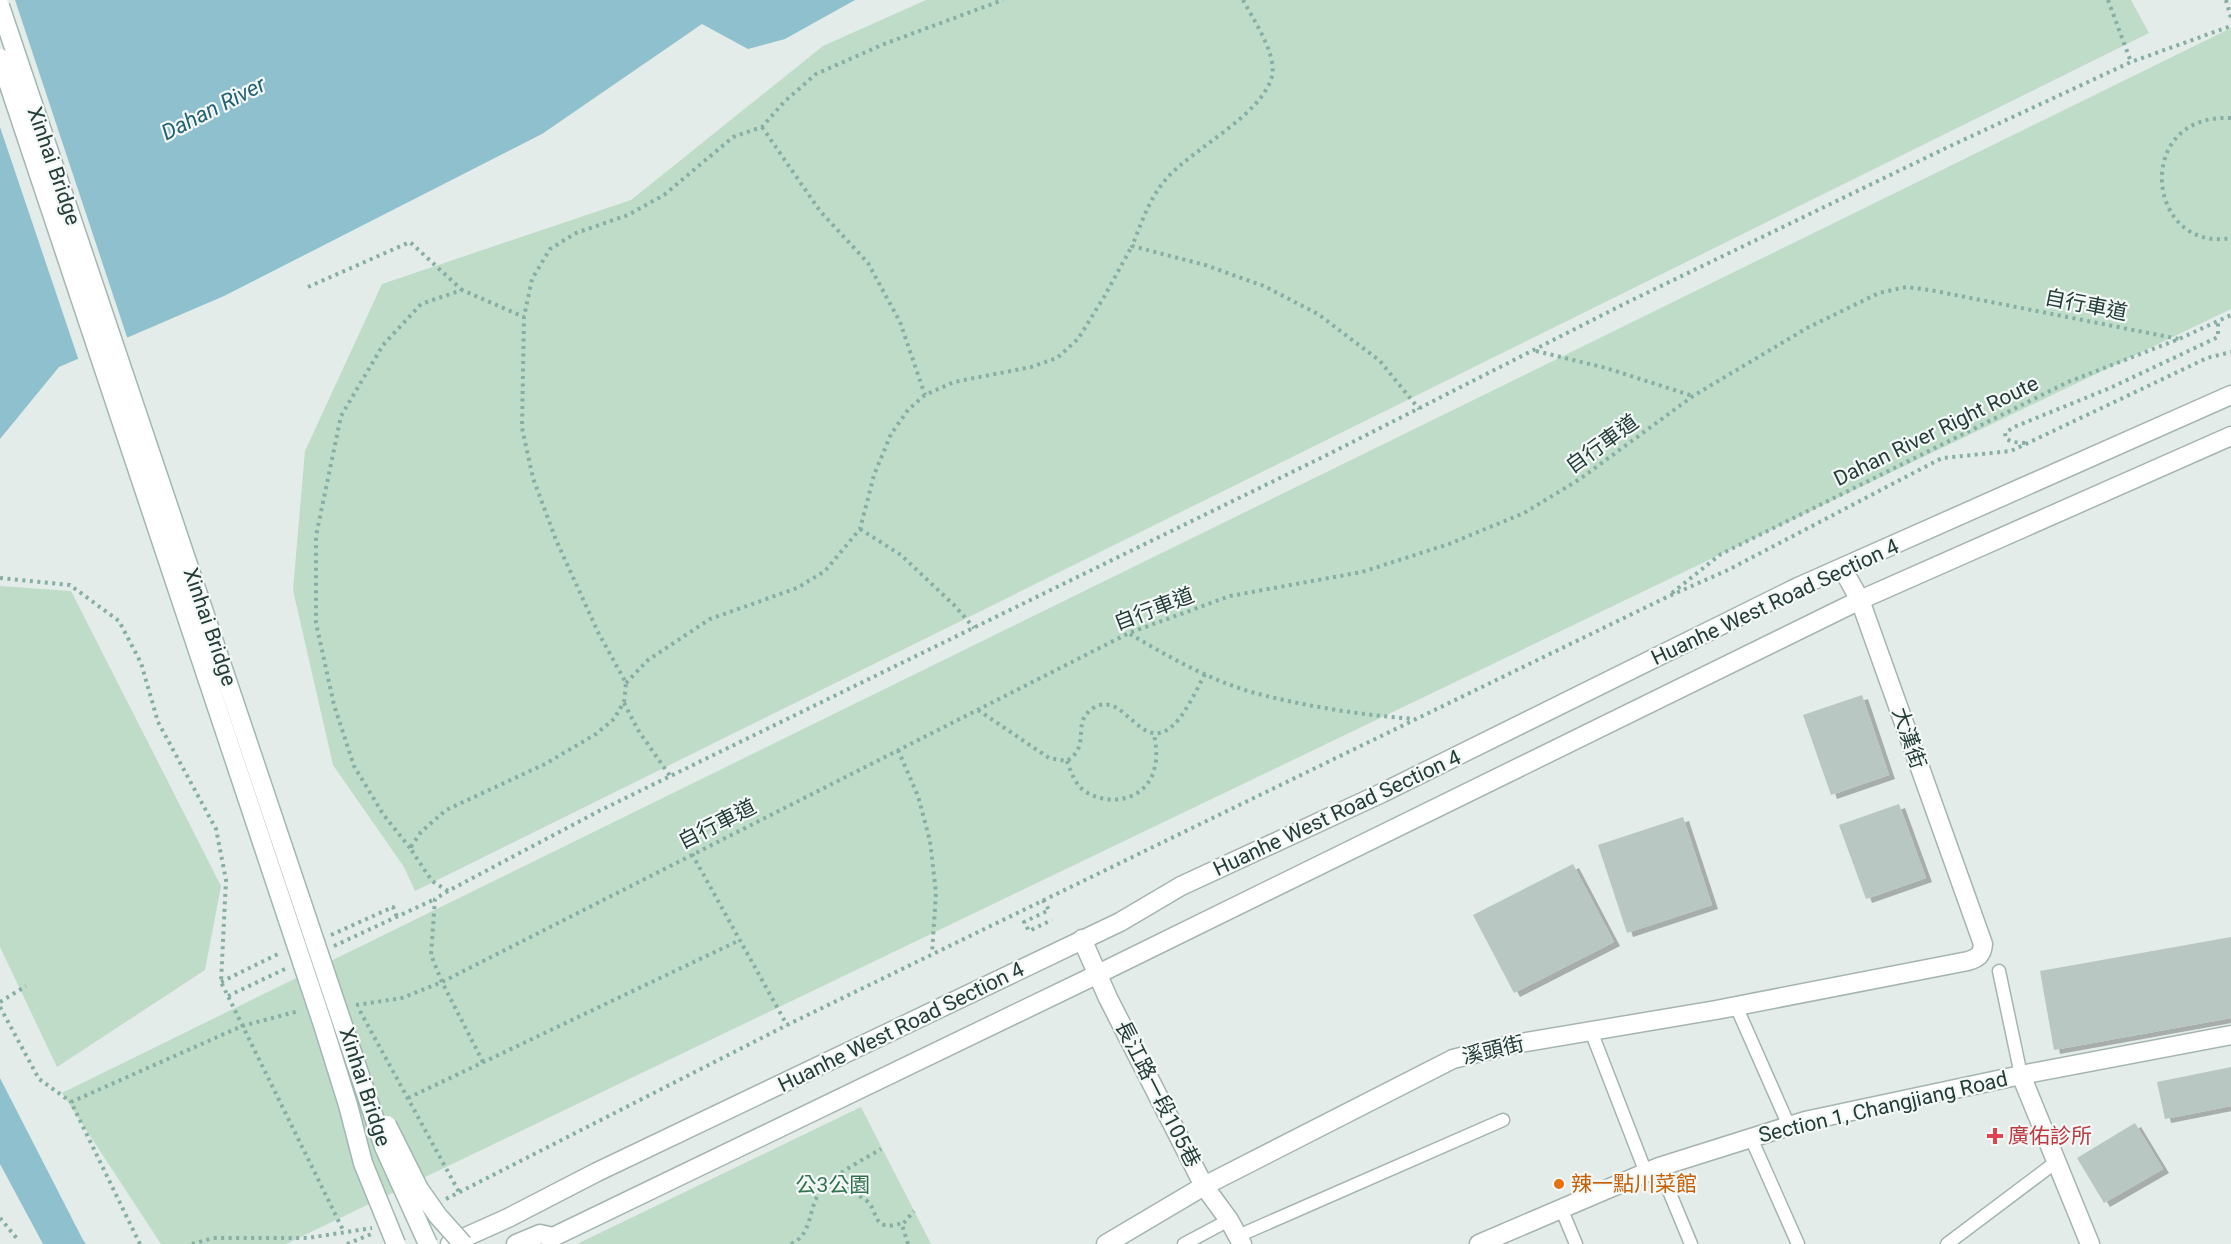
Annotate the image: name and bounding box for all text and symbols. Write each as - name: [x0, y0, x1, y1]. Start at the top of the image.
- water label: Dahan River: [157, 71, 270, 145]
- street label: Xinhai Bridge: [23, 104, 85, 228]
- street label: 自行車道: [2042, 285, 2130, 325]
- street label: Dahan River Right Route: [1830, 371, 2042, 491]
- street label: 自行車道: [1561, 410, 1643, 478]
- street label: Huanhe West Road Section 4: [1647, 534, 1903, 670]
- street label: Xinhai Bridge: [179, 565, 241, 689]
- street label: 自行車道: [1110, 583, 1198, 635]
- street label: 大漢街: [1887, 704, 1931, 772]
- street label: Huanhe West Road Section 4: [1209, 745, 1465, 881]
- street label: 自行車道: [674, 794, 760, 854]
- street label: Huanhe West Road Section 4: [774, 957, 1028, 1097]
- street label: 長江路一段105巷: [1111, 1017, 1205, 1171]
- street label: Xinhai Bridge: [335, 1025, 395, 1149]
- street label: 溪頭街: [1460, 1031, 1526, 1069]
- street label: Section 1, Changjiang Road: [1756, 1067, 2010, 1147]
- place label: 廣佑診所: [2008, 1124, 2092, 1148]
- marker: 廣佑診所: [1986, 1127, 2004, 1145]
- place label: 辣一點川菜館: [1571, 1172, 1697, 1196]
- park label: 公3公園: [796, 1173, 870, 1197]
- marker: 辣一點川菜館: [1552, 1177, 1566, 1191]

